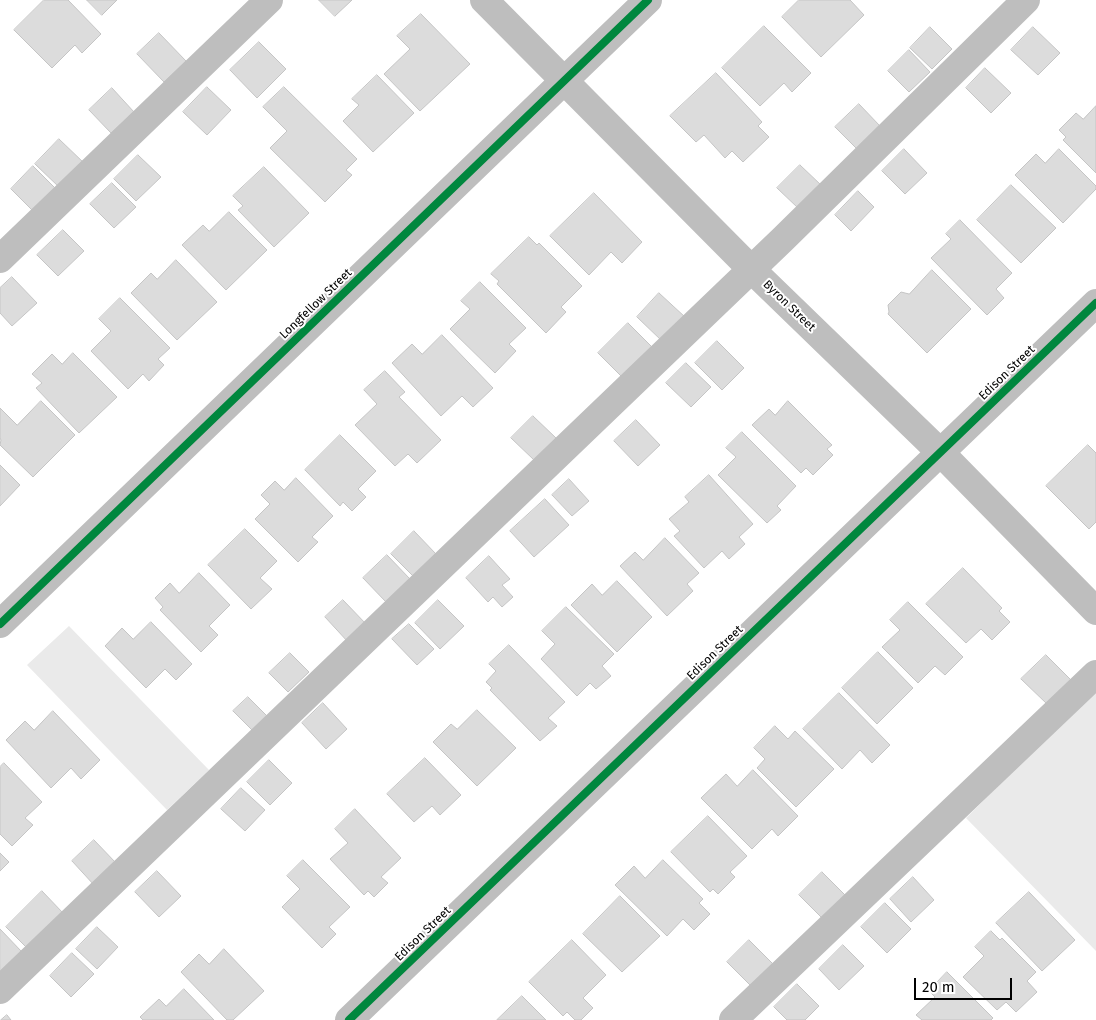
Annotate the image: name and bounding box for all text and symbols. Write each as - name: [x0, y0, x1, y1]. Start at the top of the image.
- street label: Longfellow Street: [277, 266, 355, 342]
- street label: Byron Street: [760, 277, 818, 335]
- street label: Edison Street: [976, 343, 1038, 403]
- street label: Edison Street: [684, 623, 746, 683]
- street label: Edison Street: [392, 904, 454, 964]
- scale bar: [916, 968, 1014, 1000]
- text: 20 m: [922, 978, 955, 996]

